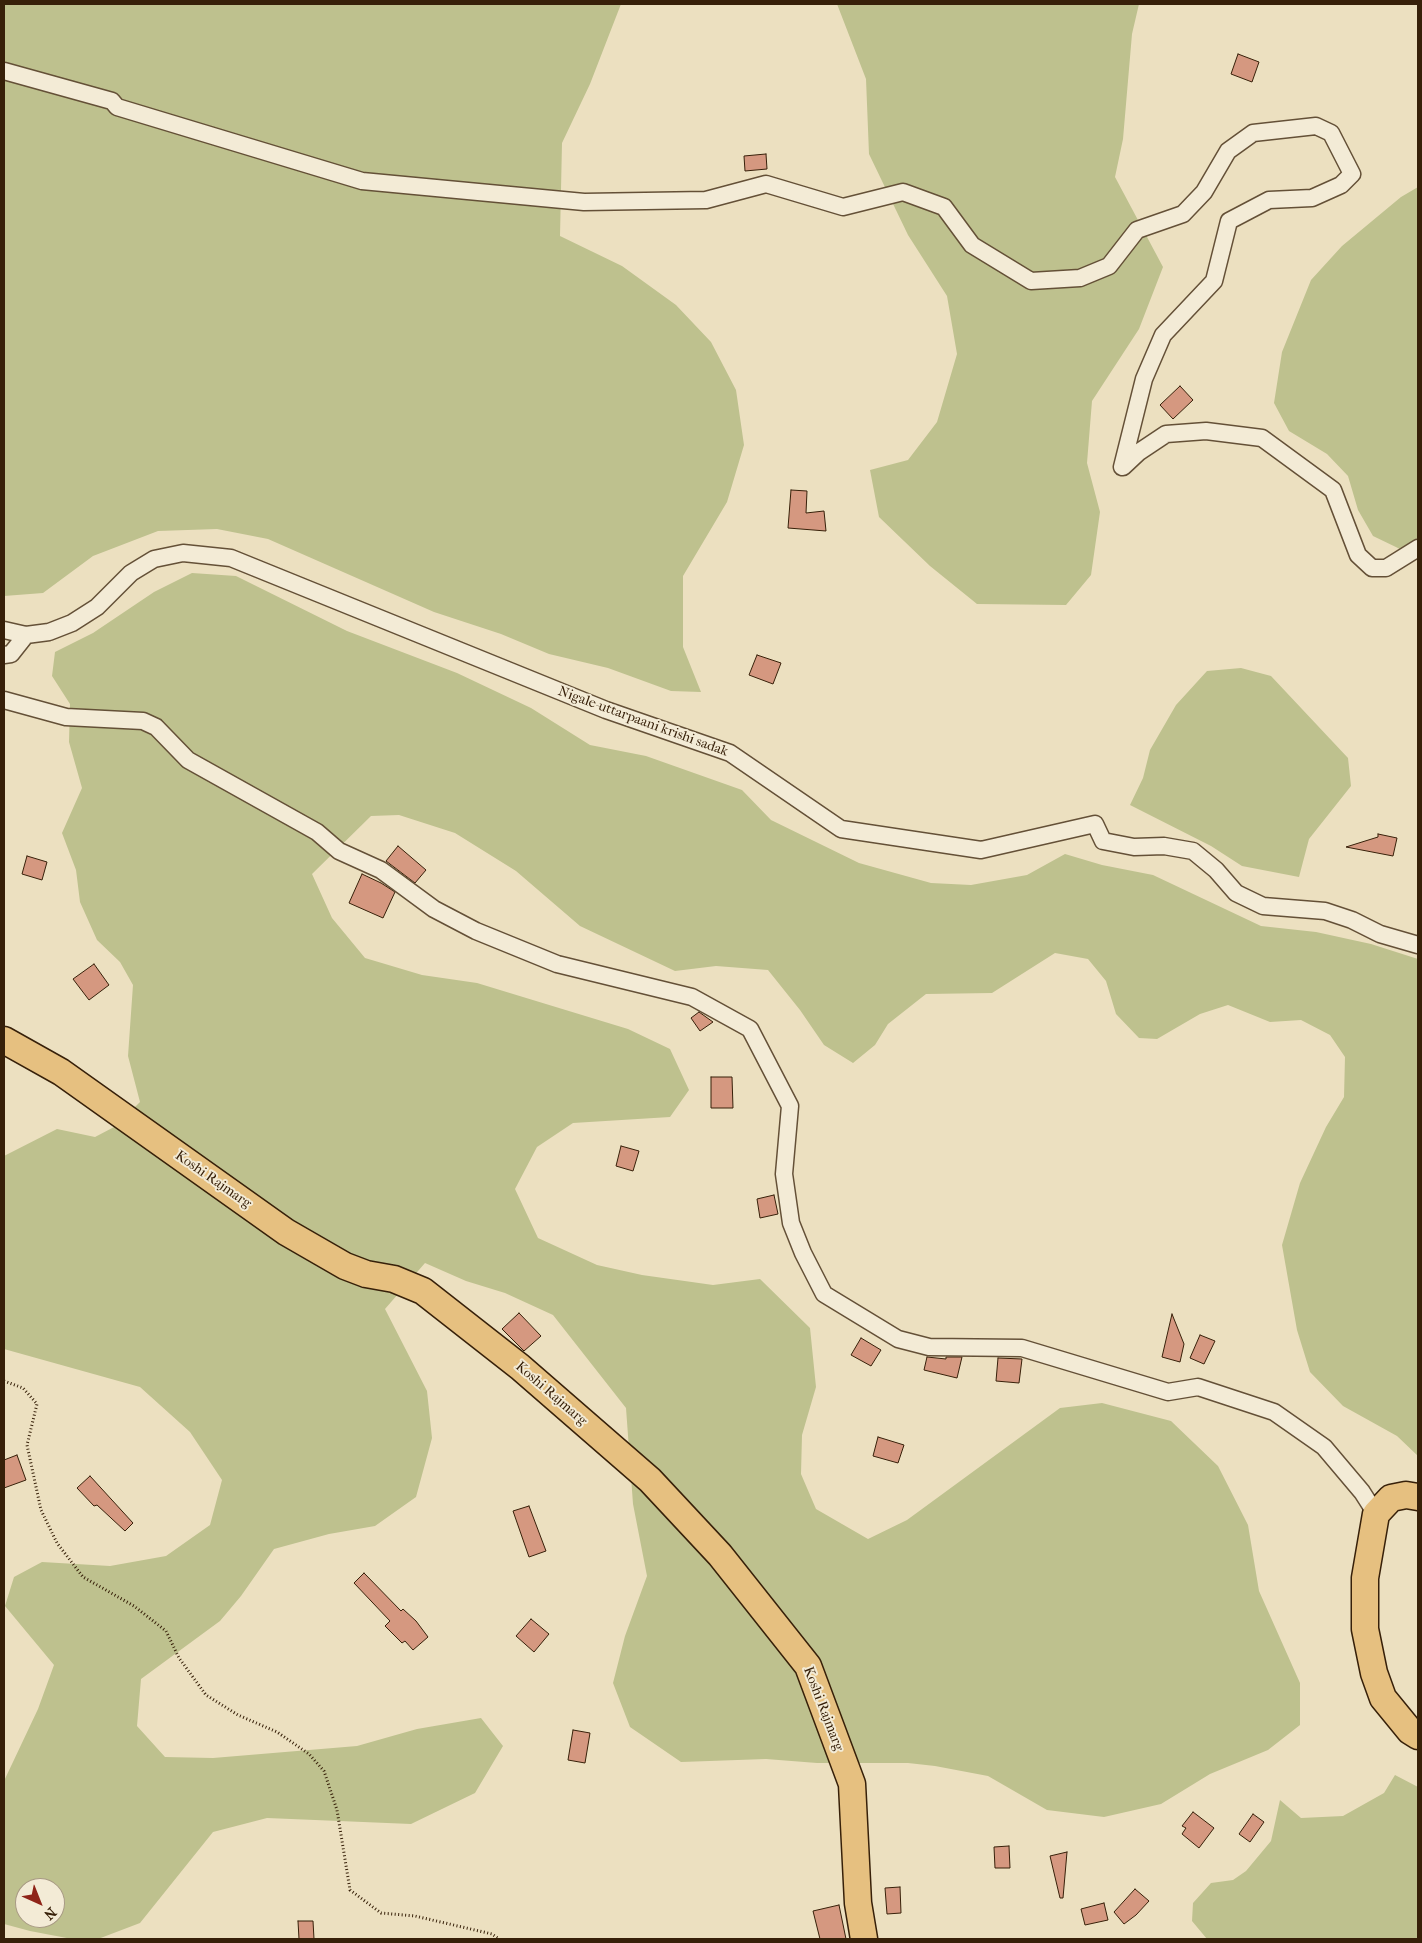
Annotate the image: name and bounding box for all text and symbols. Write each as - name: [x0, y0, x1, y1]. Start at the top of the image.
- street label: Nigale-uttarpaani krishi sadak: [556, 683, 730, 761]
- street label: Koshi Rajmarg: [172, 1148, 254, 1212]
- street label: Koshi Rajmarg: [512, 1358, 590, 1430]
- street label: Koshi Rajmarg: [799, 1664, 847, 1754]
- north arrow: [15, 1878, 65, 1928]
- text: N: [40, 1904, 60, 1923]

